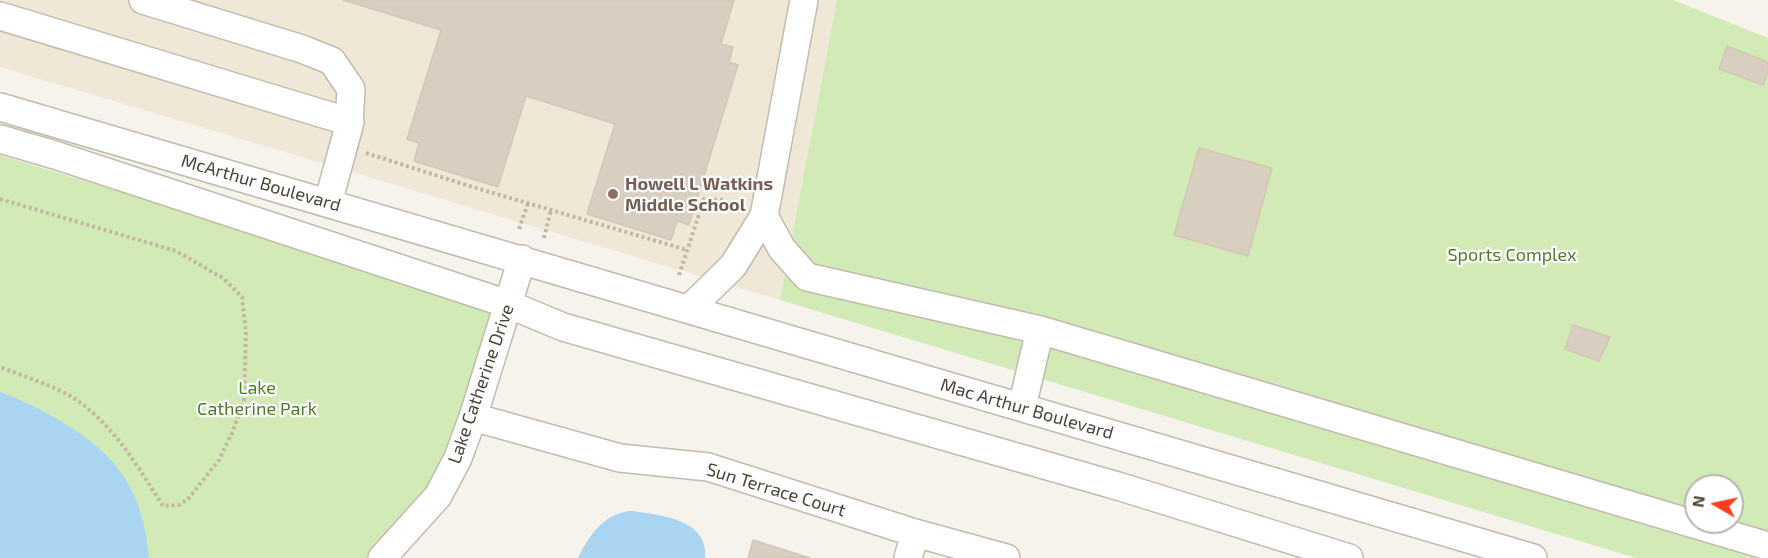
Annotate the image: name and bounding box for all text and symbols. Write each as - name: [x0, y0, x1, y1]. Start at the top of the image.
- street label: McArthur Boulevard: [179, 150, 343, 216]
- place label: Howell L Watkins Middle School: [625, 173, 773, 216]
- marker: Howell L Watkins Middle School: [606, 187, 620, 201]
- park label: Sports Complex: [1447, 244, 1577, 266]
- street label: Lake Catherine Drive: [444, 301, 518, 467]
- street label: Mac Arthur Boulevard: [938, 374, 1116, 444]
- park label: Lake Catherine Park: [197, 377, 317, 420]
- street label: Sun Terrace Court: [704, 459, 848, 521]
- north arrow: [1684, 474, 1744, 534]
- text: N: [1687, 494, 1708, 509]

